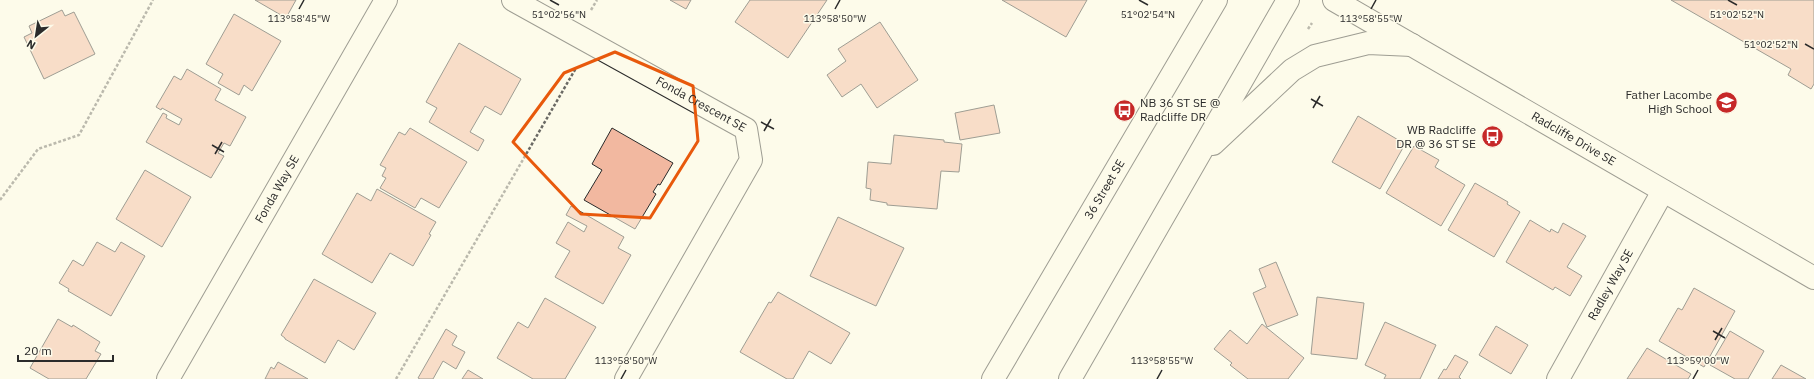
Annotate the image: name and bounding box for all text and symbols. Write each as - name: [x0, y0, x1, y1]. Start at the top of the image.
- text: 51°02'56"N: [532, 8, 586, 21]
- text: 51°02'54"N: [1121, 8, 1175, 21]
- text: 51°02'52"N: [1710, 8, 1764, 21]
- text: 113°58'45"W: [268, 12, 330, 25]
- text: 113°58'50"W: [804, 12, 866, 25]
- text: 113°58'55"W: [1340, 12, 1402, 25]
- north arrow: [16, 16, 56, 56]
- text: N: [24, 37, 38, 53]
- text: 51°02'52"N: [1744, 38, 1798, 51]
- street label: Fonda Crescent SE: [654, 73, 749, 135]
- place label: Father Lacombe High School: [1625, 87, 1712, 116]
- school or university icon: Father Lacombe High School: [1714, 89, 1740, 115]
- place label: NB 36 ST SE @ Radcliffe DR: [1140, 95, 1220, 124]
- bus stop icon: NB 36 ST SE @ Radcliffe DR: [1112, 97, 1138, 123]
- street label: Radcliffe Drive SE: [1529, 108, 1619, 169]
- place label: WB Radcliffe DR @ 36 ST SE: [1396, 122, 1476, 151]
- bus stop icon: WB Radcliffe DR @ 36 ST SE: [1479, 124, 1505, 150]
- street label: Fonda Way SE: [251, 152, 302, 226]
- street label: 36 Street SE: [1081, 156, 1128, 222]
- street label: Radley Way SE: [1584, 246, 1636, 323]
- scale bar: [18, 337, 113, 363]
- text: 20 m: [24, 343, 52, 358]
- text: 113°58'50"W: [595, 354, 657, 367]
- text: 113°58'55"W: [1131, 354, 1193, 367]
- text: 113°59'00"W: [1667, 354, 1729, 367]

